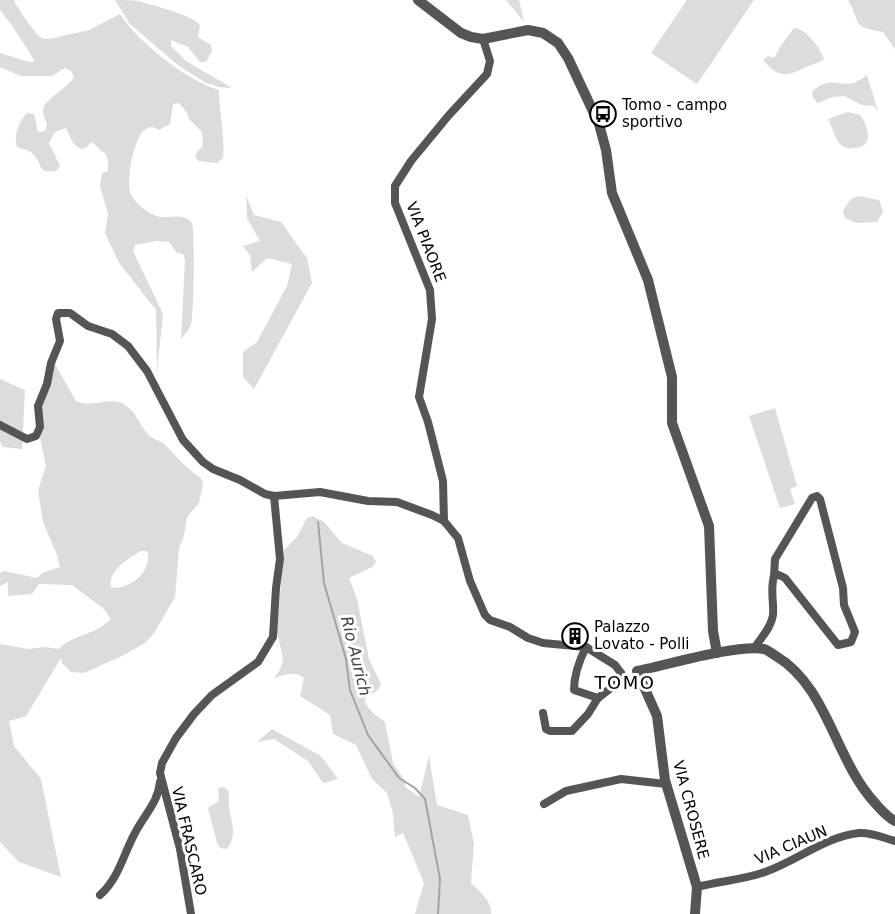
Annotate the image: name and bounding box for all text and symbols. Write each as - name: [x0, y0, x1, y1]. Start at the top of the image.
- place label: Tomo - campo sportivo: [621, 96, 727, 131]
- bus stop icon: Tomo - campo sportivo: [588, 99, 618, 129]
- street label: VIA PIAORE: [402, 199, 450, 285]
- water label: Rio Aurich: [337, 614, 375, 698]
- place label: Palazzo Lovato - Polli: [594, 618, 690, 653]
- building icon: Palazzo Lovato - Polli: [560, 621, 590, 651]
- district label: TOMO: [594, 672, 655, 693]
- street label: VIA CROSERE: [669, 759, 713, 861]
- street label: VIA FRASCARO: [168, 785, 210, 897]
- street label: VIA CIAUN: [752, 822, 830, 868]

